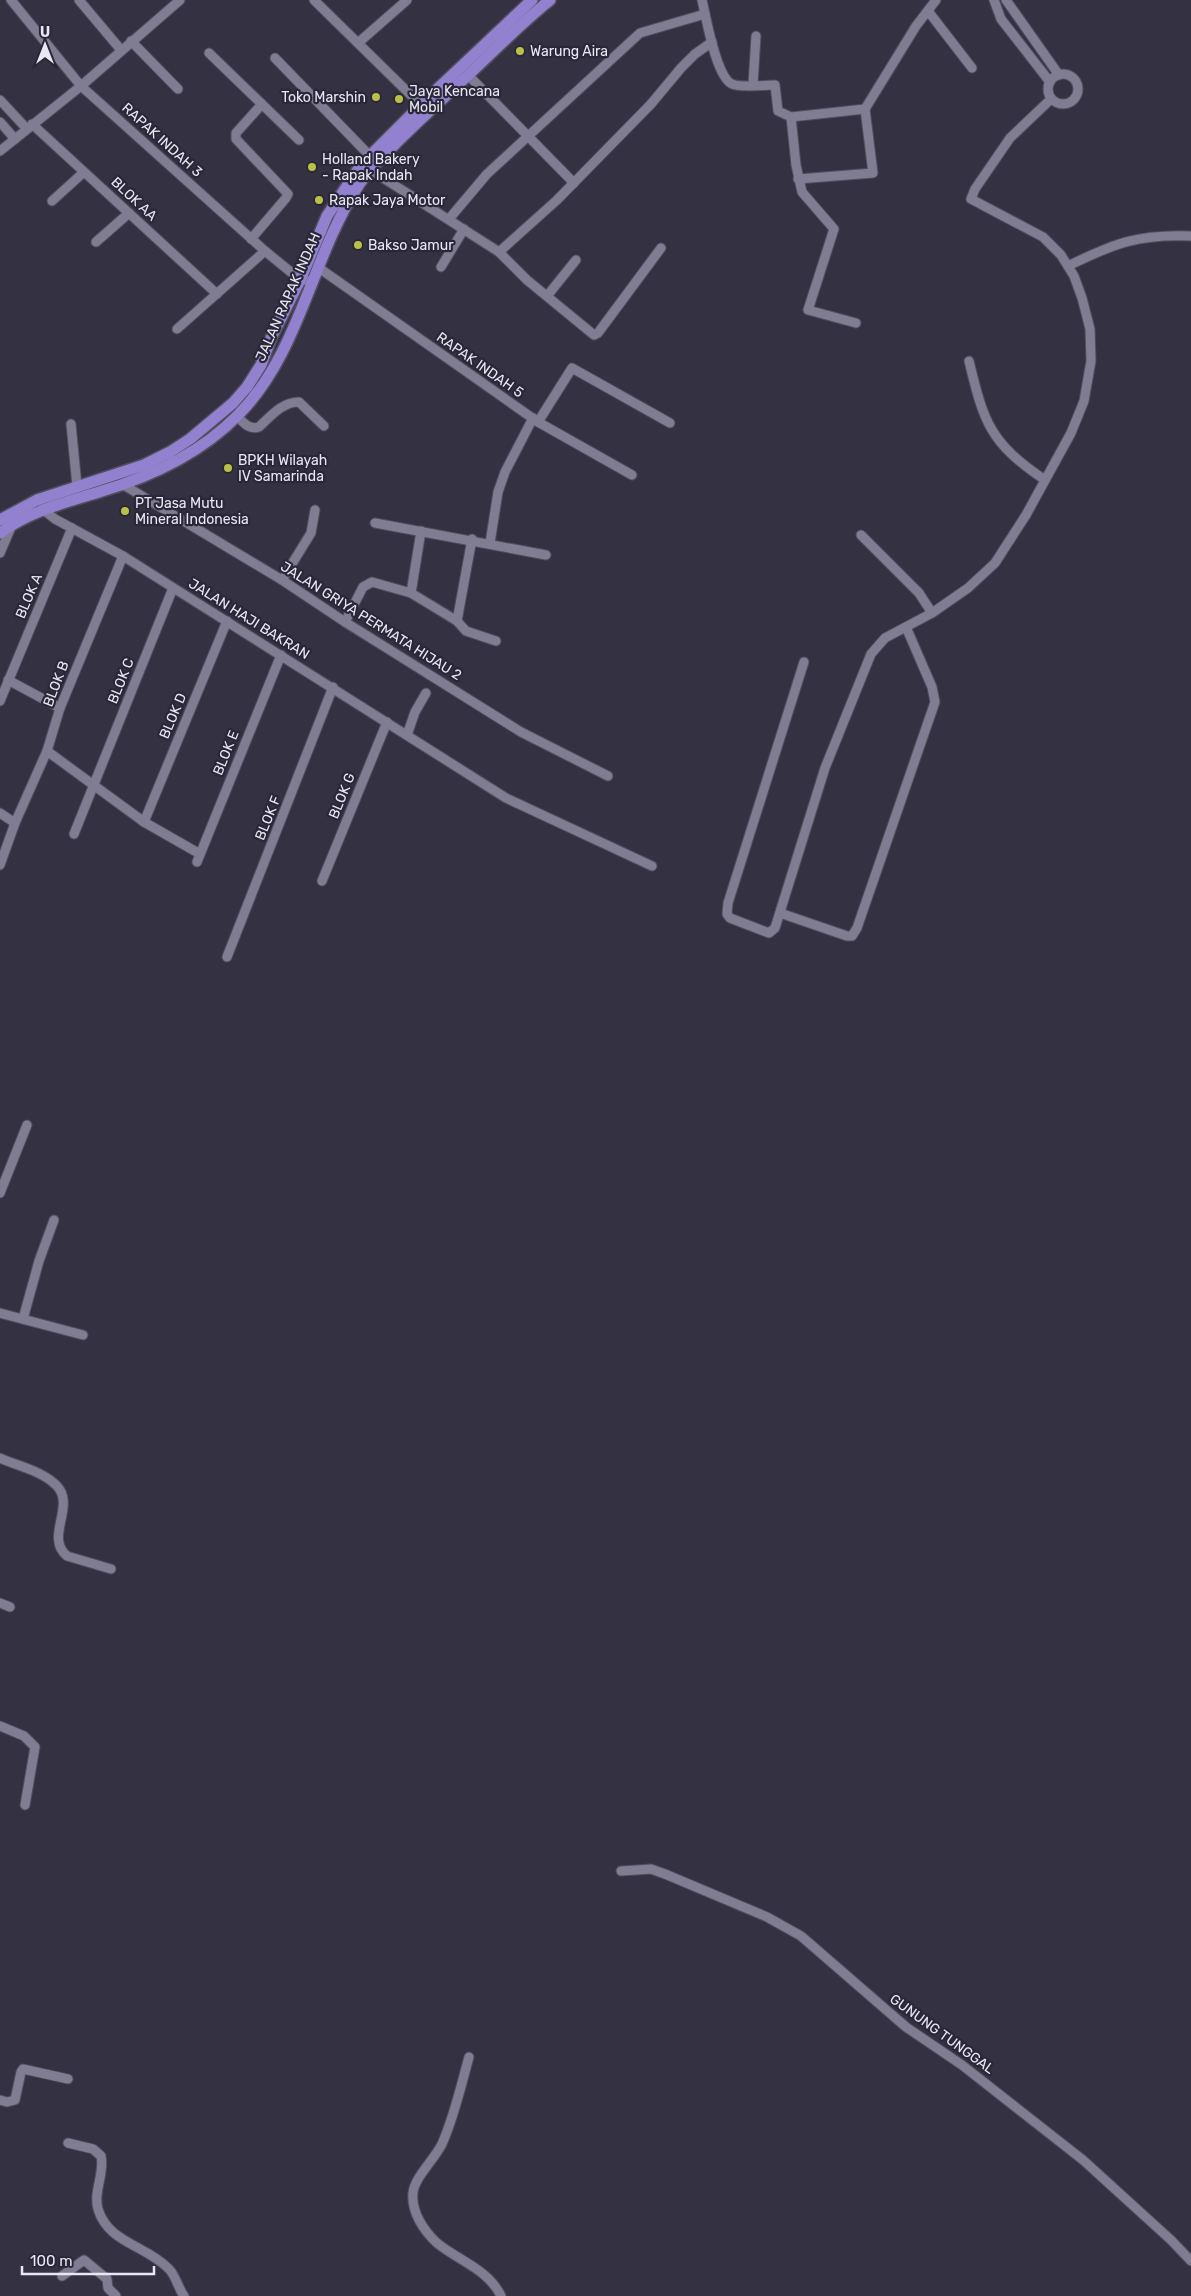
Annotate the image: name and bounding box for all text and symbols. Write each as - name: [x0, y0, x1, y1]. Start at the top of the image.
- north arrow: [20, 20, 70, 70]
- text: U: [40, 24, 50, 41]
- place label: Warung Aira: [530, 43, 608, 60]
- marker: Warung Aira: [514, 45, 526, 57]
- place label: Jaya Kencana Mobil: [409, 83, 500, 116]
- place label: Toko Marshin: [281, 89, 366, 106]
- marker: Toko Marshin: [370, 91, 382, 103]
- marker: Jaya Kencana Mobil: [393, 93, 405, 105]
- street label: RAPAK INDAH 3: [118, 99, 206, 181]
- place label: Holland Bakery - Rapak Indah: [322, 151, 420, 184]
- marker: Holland Bakery - Rapak Indah: [306, 161, 318, 173]
- street label: BLOK AA: [107, 173, 161, 225]
- place label: Rapak Jaya Motor: [329, 192, 446, 209]
- marker: Rapak Jaya Motor: [313, 194, 325, 206]
- street label: JALAN RAPAK INDAH: [252, 230, 324, 364]
- place label: Bakso Jamur: [368, 237, 454, 254]
- marker: Bakso Jamur: [352, 239, 364, 251]
- street label: RAPAK INDAH 5: [433, 329, 527, 401]
- place label: BPKH Wilayah IV Samarinda: [238, 452, 327, 485]
- marker: BPKH Wilayah IV Samarinda: [222, 462, 234, 474]
- place label: PT Jasa Mutu Mineral Indonesia: [135, 495, 249, 528]
- marker: PT Jasa Mutu Mineral Indonesia: [119, 505, 131, 517]
- street label: JALAN GRIYA PERMATA HIJAU 2: [277, 558, 465, 684]
- street label: BLOK A: [12, 570, 46, 621]
- street label: JALAN HAJI BAKRAN: [185, 575, 313, 663]
- street label: BLOK C: [104, 656, 138, 706]
- street label: BLOK B: [40, 659, 72, 709]
- street label: BLOK D: [156, 691, 190, 741]
- street label: BLOK E: [209, 728, 243, 778]
- street label: BLOK G: [325, 771, 359, 821]
- street label: BLOK F: [251, 793, 285, 843]
- street label: GUNUNG TUNGGAL: [886, 1990, 998, 2078]
- scale bar: [22, 2244, 155, 2276]
- text: 100 m: [30, 2252, 72, 2270]

